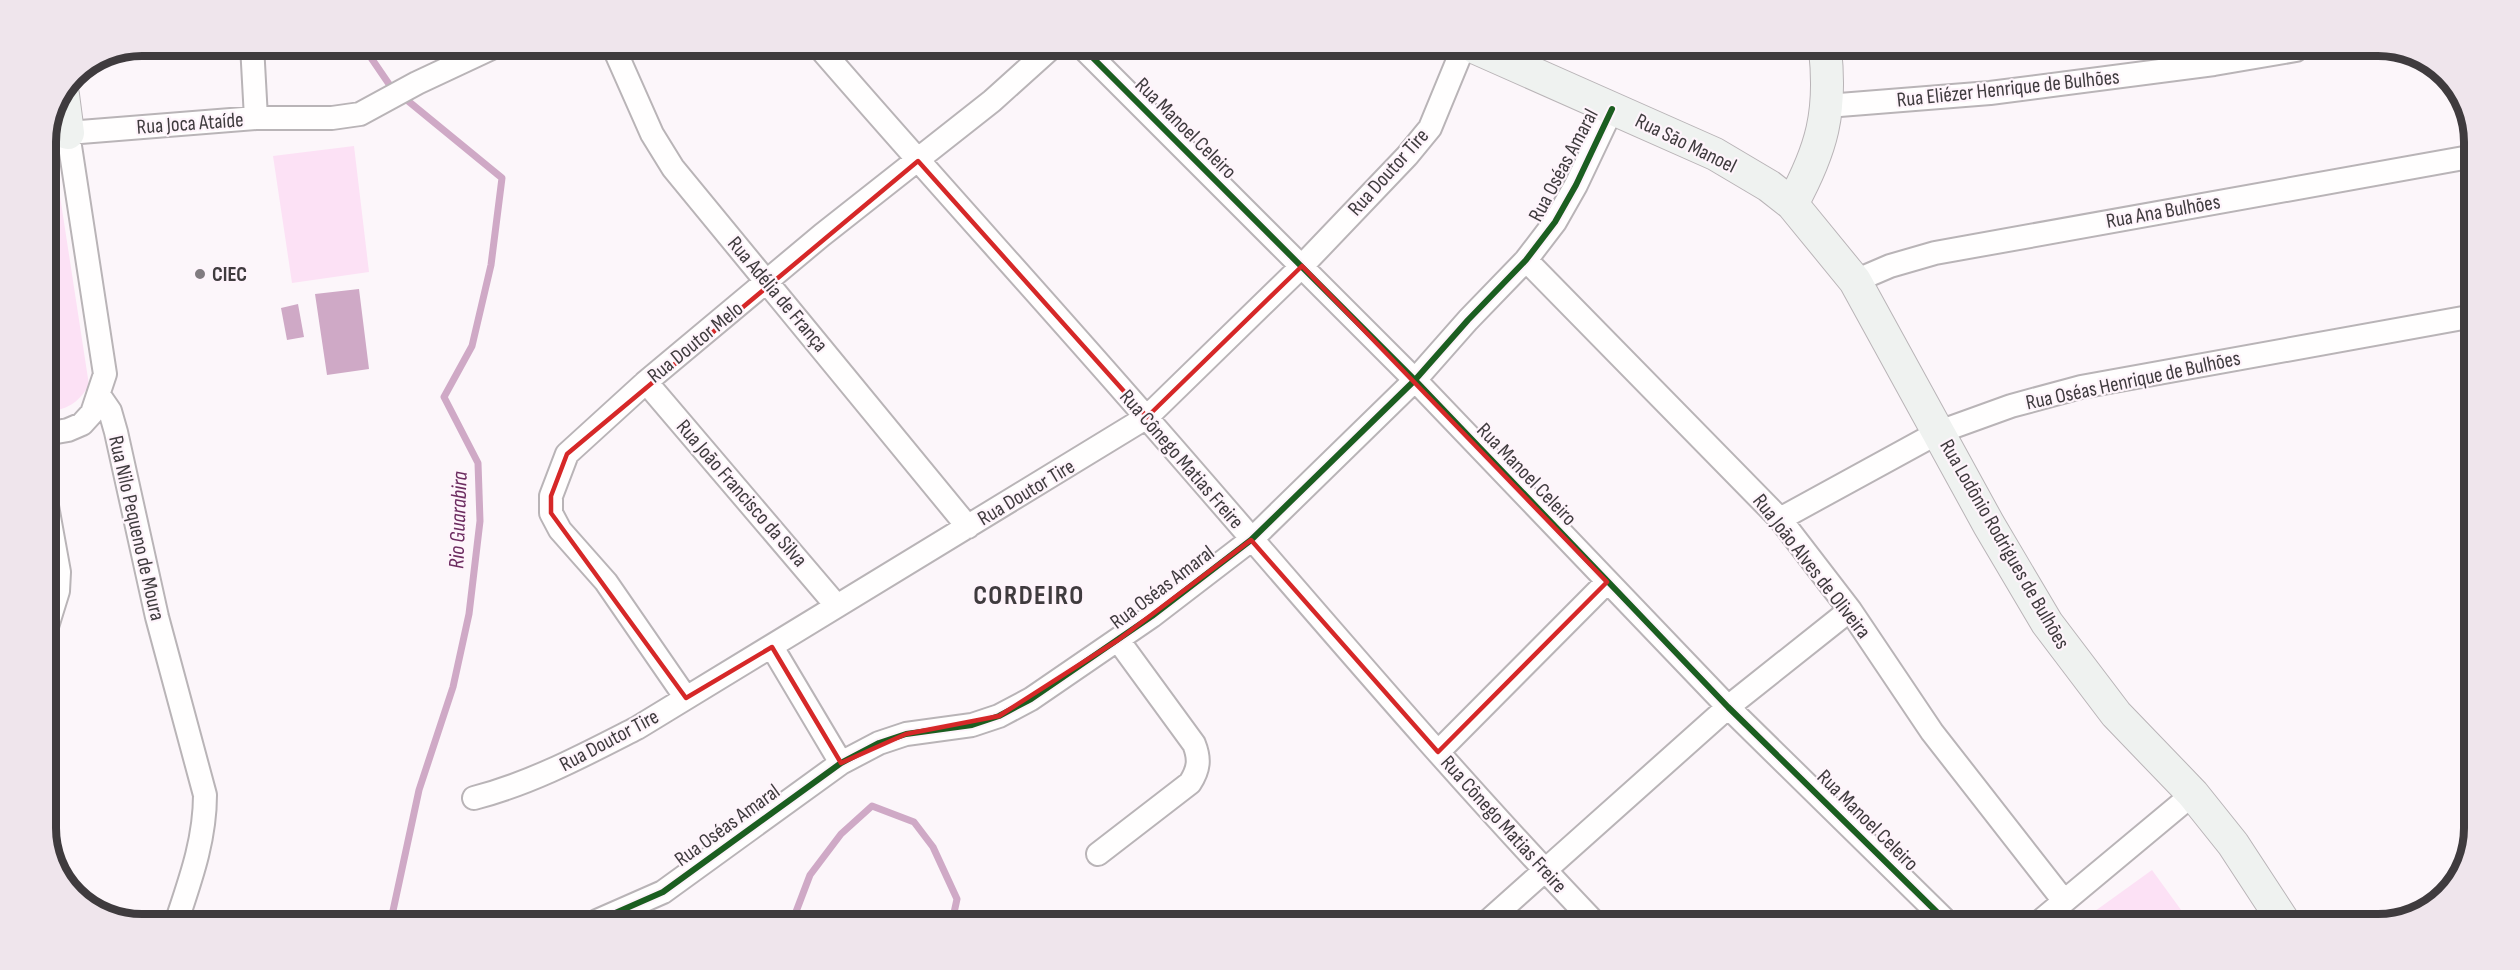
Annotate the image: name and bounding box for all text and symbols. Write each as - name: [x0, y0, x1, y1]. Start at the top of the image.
- street label: Rua Eliézer Henrique de Bulhões: [1895, 64, 2121, 113]
- street label: Rua Manoel Celeiro: [1130, 73, 1241, 184]
- street label: Rua Oséas Amaral: [1523, 105, 1604, 226]
- street label: Rua Joca Ataíde: [136, 107, 244, 140]
- street label: Rua São Manoel: [1631, 108, 1741, 179]
- street label: Rua Doutor Tire: [1343, 124, 1434, 221]
- street label: Rua Ana Bulhões: [2104, 189, 2222, 234]
- street label: Rua Adélia de França: [722, 232, 833, 357]
- place label: CIEC: [212, 262, 247, 287]
- marker: CIEC: [193, 267, 207, 281]
- street label: Rua Doutor Melo: [643, 296, 748, 388]
- street label: Rua Oséas Henrique de Bulhões: [2024, 346, 2243, 415]
- street label: Rua Cônego Matias Freire: [1114, 385, 1249, 534]
- street label: Rua João Francisco da Silva: [671, 415, 812, 572]
- street label: Rua Manoel Celeiro: [1471, 418, 1582, 531]
- street label: Rua Nilo Pequeno de Moura: [103, 433, 170, 623]
- street label: Rua Lodônio Rodrigues de Bulhões: [1934, 435, 2075, 654]
- street label: Rua Doutor Tire: [973, 454, 1079, 531]
- water label: Rio Guarabira: [443, 471, 474, 569]
- street label: Rua João Alves de Oliveira: [1747, 489, 1876, 644]
- street label: Rua Oséas Amaral: [1105, 540, 1219, 635]
- district label: CORDEIRO: [973, 580, 1085, 612]
- street label: Rua Doutor Tire: [555, 704, 663, 777]
- street label: Rua Cônego Matias Freire: [1435, 750, 1572, 898]
- street label: Rua Manoel Celeiro: [1812, 765, 1923, 876]
- street label: Rua Oséas Amaral: [670, 779, 785, 872]

